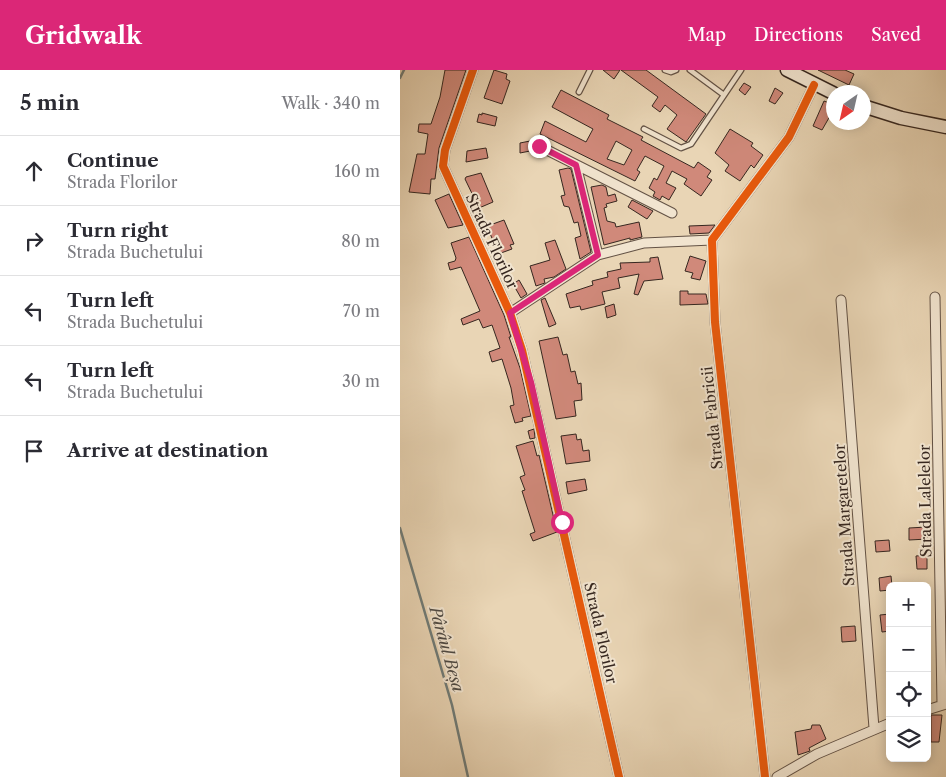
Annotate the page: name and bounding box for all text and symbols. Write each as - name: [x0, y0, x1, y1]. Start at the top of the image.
- text: Gridwalk: [25, 21, 142, 50]
- text: Map: [687, 24, 726, 46]
- text: Directions: [754, 24, 843, 46]
- text: Saved: [871, 24, 921, 46]
- north arrow: [826, 85, 871, 130]
- text: 5 min: [20, 90, 80, 115]
- text: Walk · 340 m: [281, 93, 380, 113]
- route end: [528, 135, 551, 158]
- text: Continue: [67, 149, 159, 172]
- icon: ahead: [20, 157, 48, 185]
- text: 160 m: [335, 161, 380, 181]
- text: Strada Florilor: [67, 172, 177, 192]
- street label: Strada Florilor: [462, 190, 523, 293]
- text: Turn right: [67, 219, 168, 242]
- icon: right: [20, 227, 48, 255]
- text: 80 m: [341, 231, 380, 251]
- text: Strada Buchetului: [67, 242, 203, 262]
- text: Turn left: [67, 289, 154, 312]
- icon: left: [20, 297, 48, 325]
- text: 70 m: [343, 301, 380, 321]
- text: Strada Buchetului: [67, 312, 203, 332]
- text: Turn left: [67, 359, 154, 382]
- street label: Strada Fabricii: [697, 365, 727, 470]
- icon: left: [20, 367, 48, 395]
- text: 30 m: [342, 371, 380, 391]
- text: Strada Buchetului: [67, 382, 203, 402]
- icon: arrive: [20, 437, 48, 465]
- text: Arrive at destination: [67, 439, 268, 462]
- street label: Strada Margaretelor: [830, 443, 858, 587]
- street label: Strada Lalelelor: [915, 444, 935, 558]
- route start: [551, 511, 574, 534]
- street label: Strada Florilor: [580, 580, 622, 686]
- map controls: [886, 582, 931, 762]
- button: +: [886, 582, 931, 627]
- water label: Pârâul Beșa: [424, 602, 469, 695]
- button: −: [886, 627, 931, 672]
- button: locate: [886, 672, 931, 717]
- button: layers: [886, 717, 931, 762]

